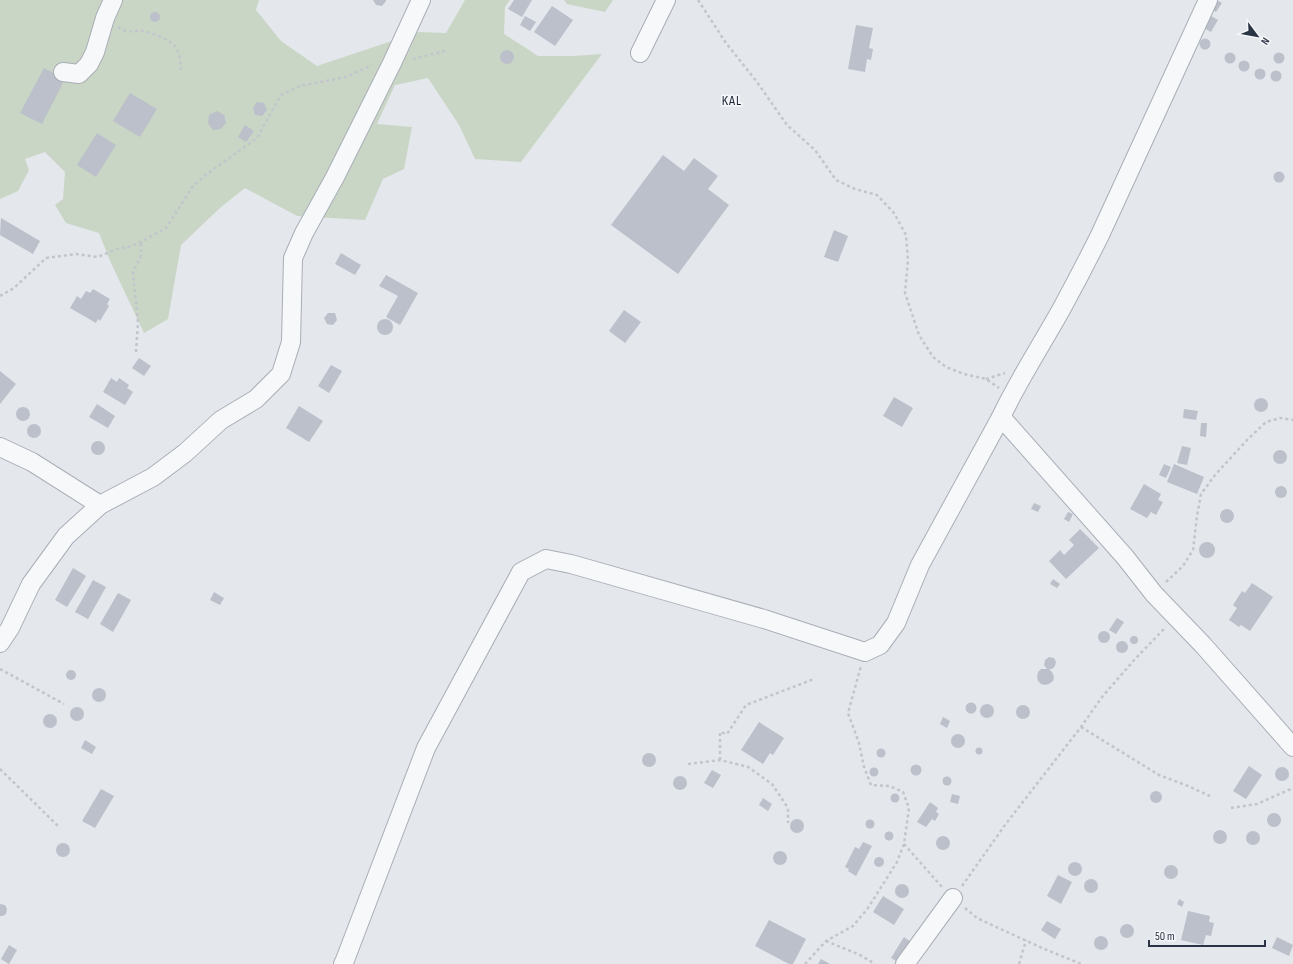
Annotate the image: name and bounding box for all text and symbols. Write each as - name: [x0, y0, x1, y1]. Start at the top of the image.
- north arrow: [1237, 16, 1277, 56]
- text: N: [1258, 35, 1272, 47]
- district label: KAL: [722, 92, 742, 109]
- scale bar: [1149, 922, 1265, 948]
- text: 50 m: [1155, 929, 1175, 944]

